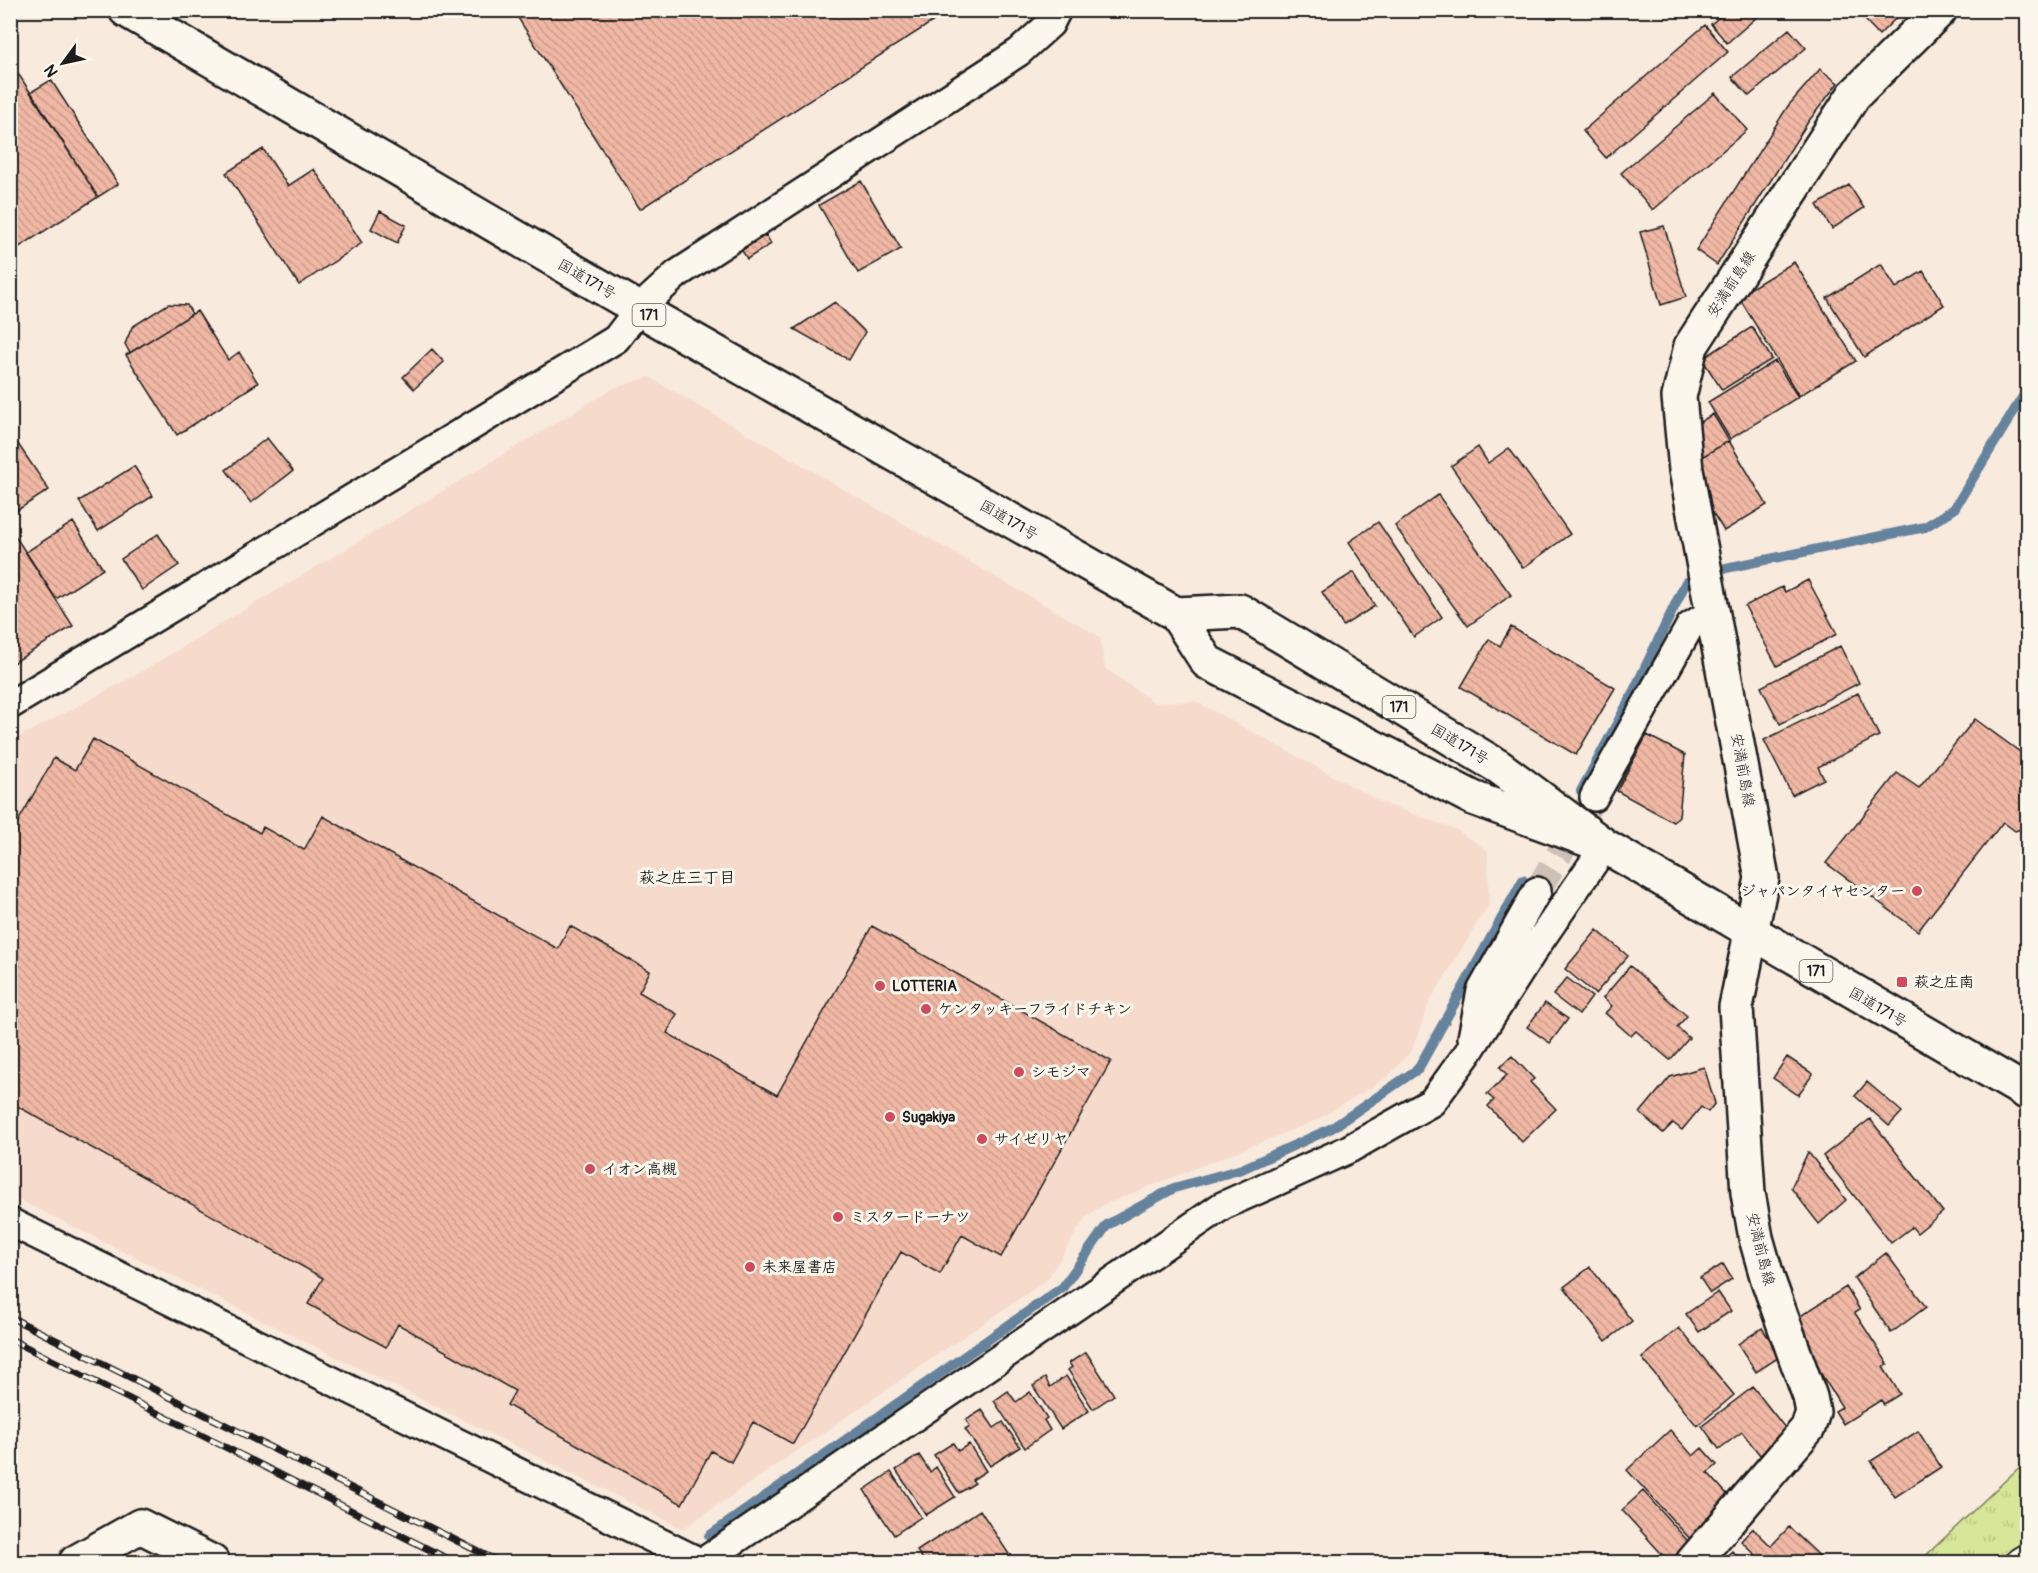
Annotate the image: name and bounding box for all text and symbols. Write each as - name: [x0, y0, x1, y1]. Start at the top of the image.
- north arrow: [33, 33, 93, 93]
- text: N: [40, 60, 63, 81]
- street label: 安満前島線: [1703, 248, 1760, 321]
- street label: 国道171号: [554, 255, 620, 304]
- road number: 171: [632, 304, 666, 326]
- street label: 国道171号: [976, 496, 1042, 545]
- road number: 171: [1382, 696, 1416, 718]
- street label: 国道171号: [1427, 720, 1492, 769]
- street label: 安満前島線: [1727, 731, 1758, 809]
- district label: 萩之庄三丁目: [639, 868, 735, 888]
- place label: ジャパンタイヤセンター: [1741, 882, 1905, 901]
- marker: ジャパンタイヤセンター: [1910, 884, 1924, 898]
- road number: 171: [1800, 960, 1832, 982]
- place label: 萩之庄南: [1914, 973, 1974, 992]
- marker: 萩之庄南: [1895, 975, 1909, 989]
- place label: LOTTERIA: [892, 977, 957, 996]
- marker: LOTTERIA: [873, 979, 887, 993]
- street label: 国道171号: [1845, 983, 1911, 1032]
- place label: ケンタッキーフライドチキン: [938, 1000, 1132, 1019]
- marker: ケンタッキーフライドチキン: [919, 1002, 933, 1016]
- place label: シモジマ: [1031, 1063, 1091, 1082]
- marker: シモジマ: [1012, 1065, 1026, 1079]
- place label: Sugakiya: [902, 1108, 955, 1127]
- marker: Sugakiya: [883, 1110, 897, 1124]
- place label: サイゼリヤ: [994, 1130, 1068, 1149]
- marker: サイゼリヤ: [975, 1132, 989, 1146]
- place label: イオン高槻: [602, 1160, 677, 1179]
- marker: イオン高槻: [583, 1162, 597, 1176]
- place label: ミスタードーナツ: [850, 1208, 970, 1227]
- marker: ミスタードーナツ: [831, 1210, 845, 1224]
- street label: 安満前島線: [1742, 1210, 1779, 1288]
- place label: 未来屋書店: [762, 1258, 837, 1277]
- marker: 未来屋書店: [743, 1260, 757, 1274]

